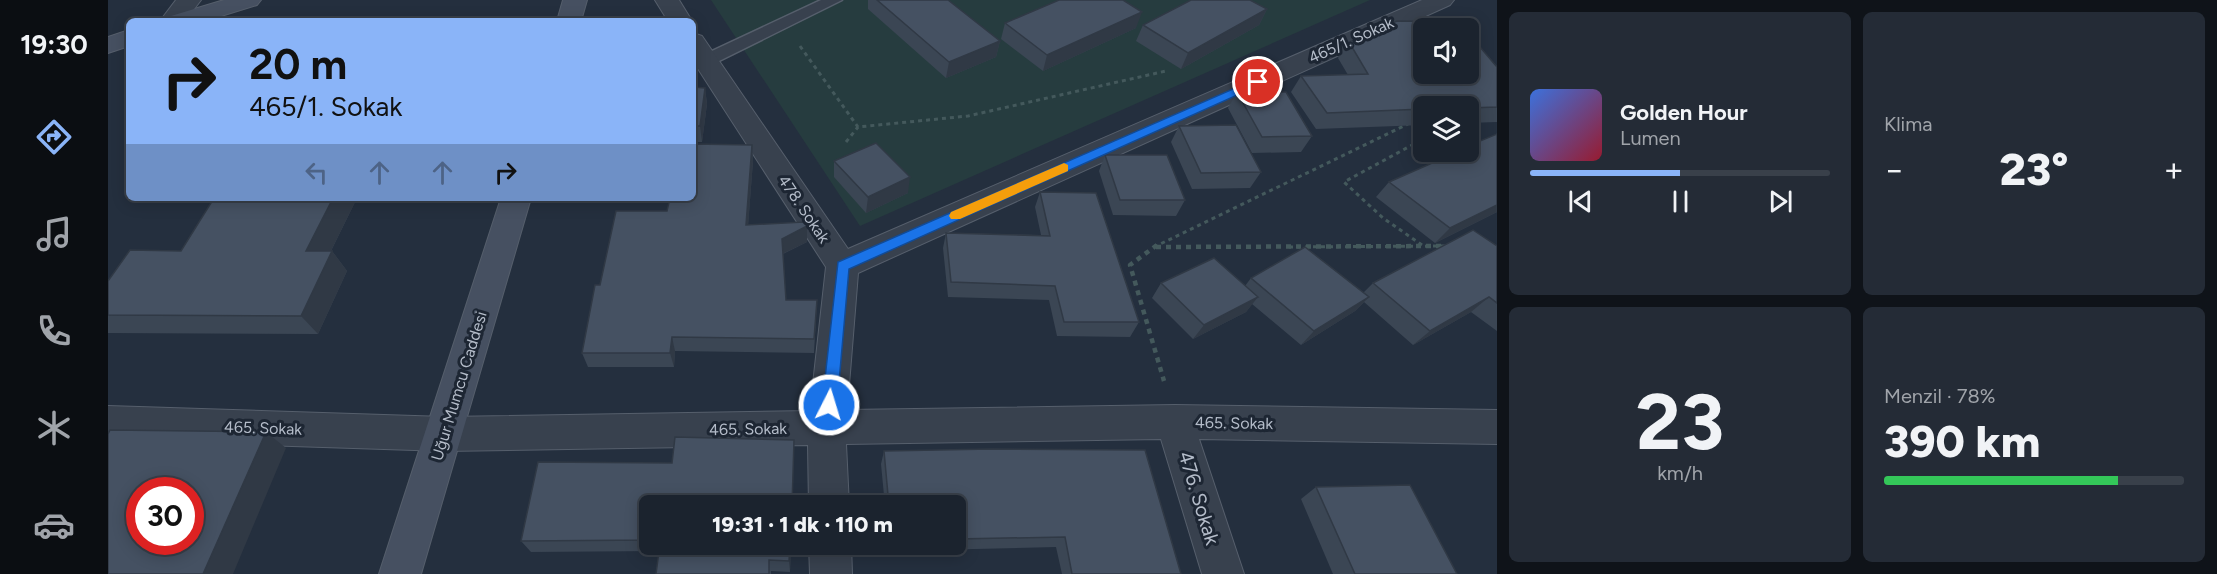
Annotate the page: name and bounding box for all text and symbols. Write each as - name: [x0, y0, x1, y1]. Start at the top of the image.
- street label: 465/1. Sokak: [1306, 13, 1397, 67]
- map controls: [1413, 18, 1479, 162]
- button: sound: [1413, 18, 1479, 84]
- text: 19:30: [20, 28, 88, 61]
- text: 20 m: [249, 39, 347, 90]
- icon: right: [150, 42, 228, 120]
- pin: [1232, 56, 1283, 107]
- icon: arrive: [1241, 65, 1274, 98]
- text: 465/1. Sokak: [249, 90, 402, 123]
- button: layers: [1413, 96, 1479, 162]
- text: Golden Hour: [1620, 99, 1748, 126]
- text: Klima: [1884, 112, 1932, 136]
- icon: directions: [33, 116, 75, 158]
- text: Lumen: [1620, 126, 1681, 150]
- text: 23°: [2000, 142, 2068, 196]
- text: −: [1884, 150, 1905, 189]
- text: +: [2163, 150, 2184, 189]
- icon: left: [300, 156, 333, 189]
- icon: ahead: [363, 156, 396, 189]
- icon: ahead: [426, 156, 459, 189]
- icon: right: [489, 156, 522, 189]
- street label: 478. Sokak: [774, 171, 834, 247]
- icon: previous: [1564, 185, 1597, 218]
- icon: pause: [1664, 185, 1697, 218]
- icon: next: [1764, 185, 1797, 218]
- icon: music: [33, 213, 75, 255]
- street label: Uğur Mumcu Caddesi: [427, 309, 491, 463]
- icon: phone: [33, 310, 75, 352]
- position arrow: [797, 373, 861, 437]
- text: 23: [1636, 375, 1724, 469]
- text: Menzil · 78%: [1884, 384, 1996, 408]
- icon: climate: [33, 407, 75, 449]
- street label: 465. Sokak: [1195, 413, 1273, 433]
- text: 390 km: [1884, 414, 2040, 468]
- street label: 465. Sokak: [224, 417, 303, 439]
- street label: 465. Sokak: [709, 419, 787, 439]
- street label: 476. Sokak: [1173, 448, 1225, 548]
- text: km/h: [1657, 461, 1703, 485]
- speed limit sign: 30: [126, 477, 204, 555]
- icon: car: [33, 504, 75, 546]
- text: 19:31 · 1 dk · 110 m: [712, 511, 893, 538]

